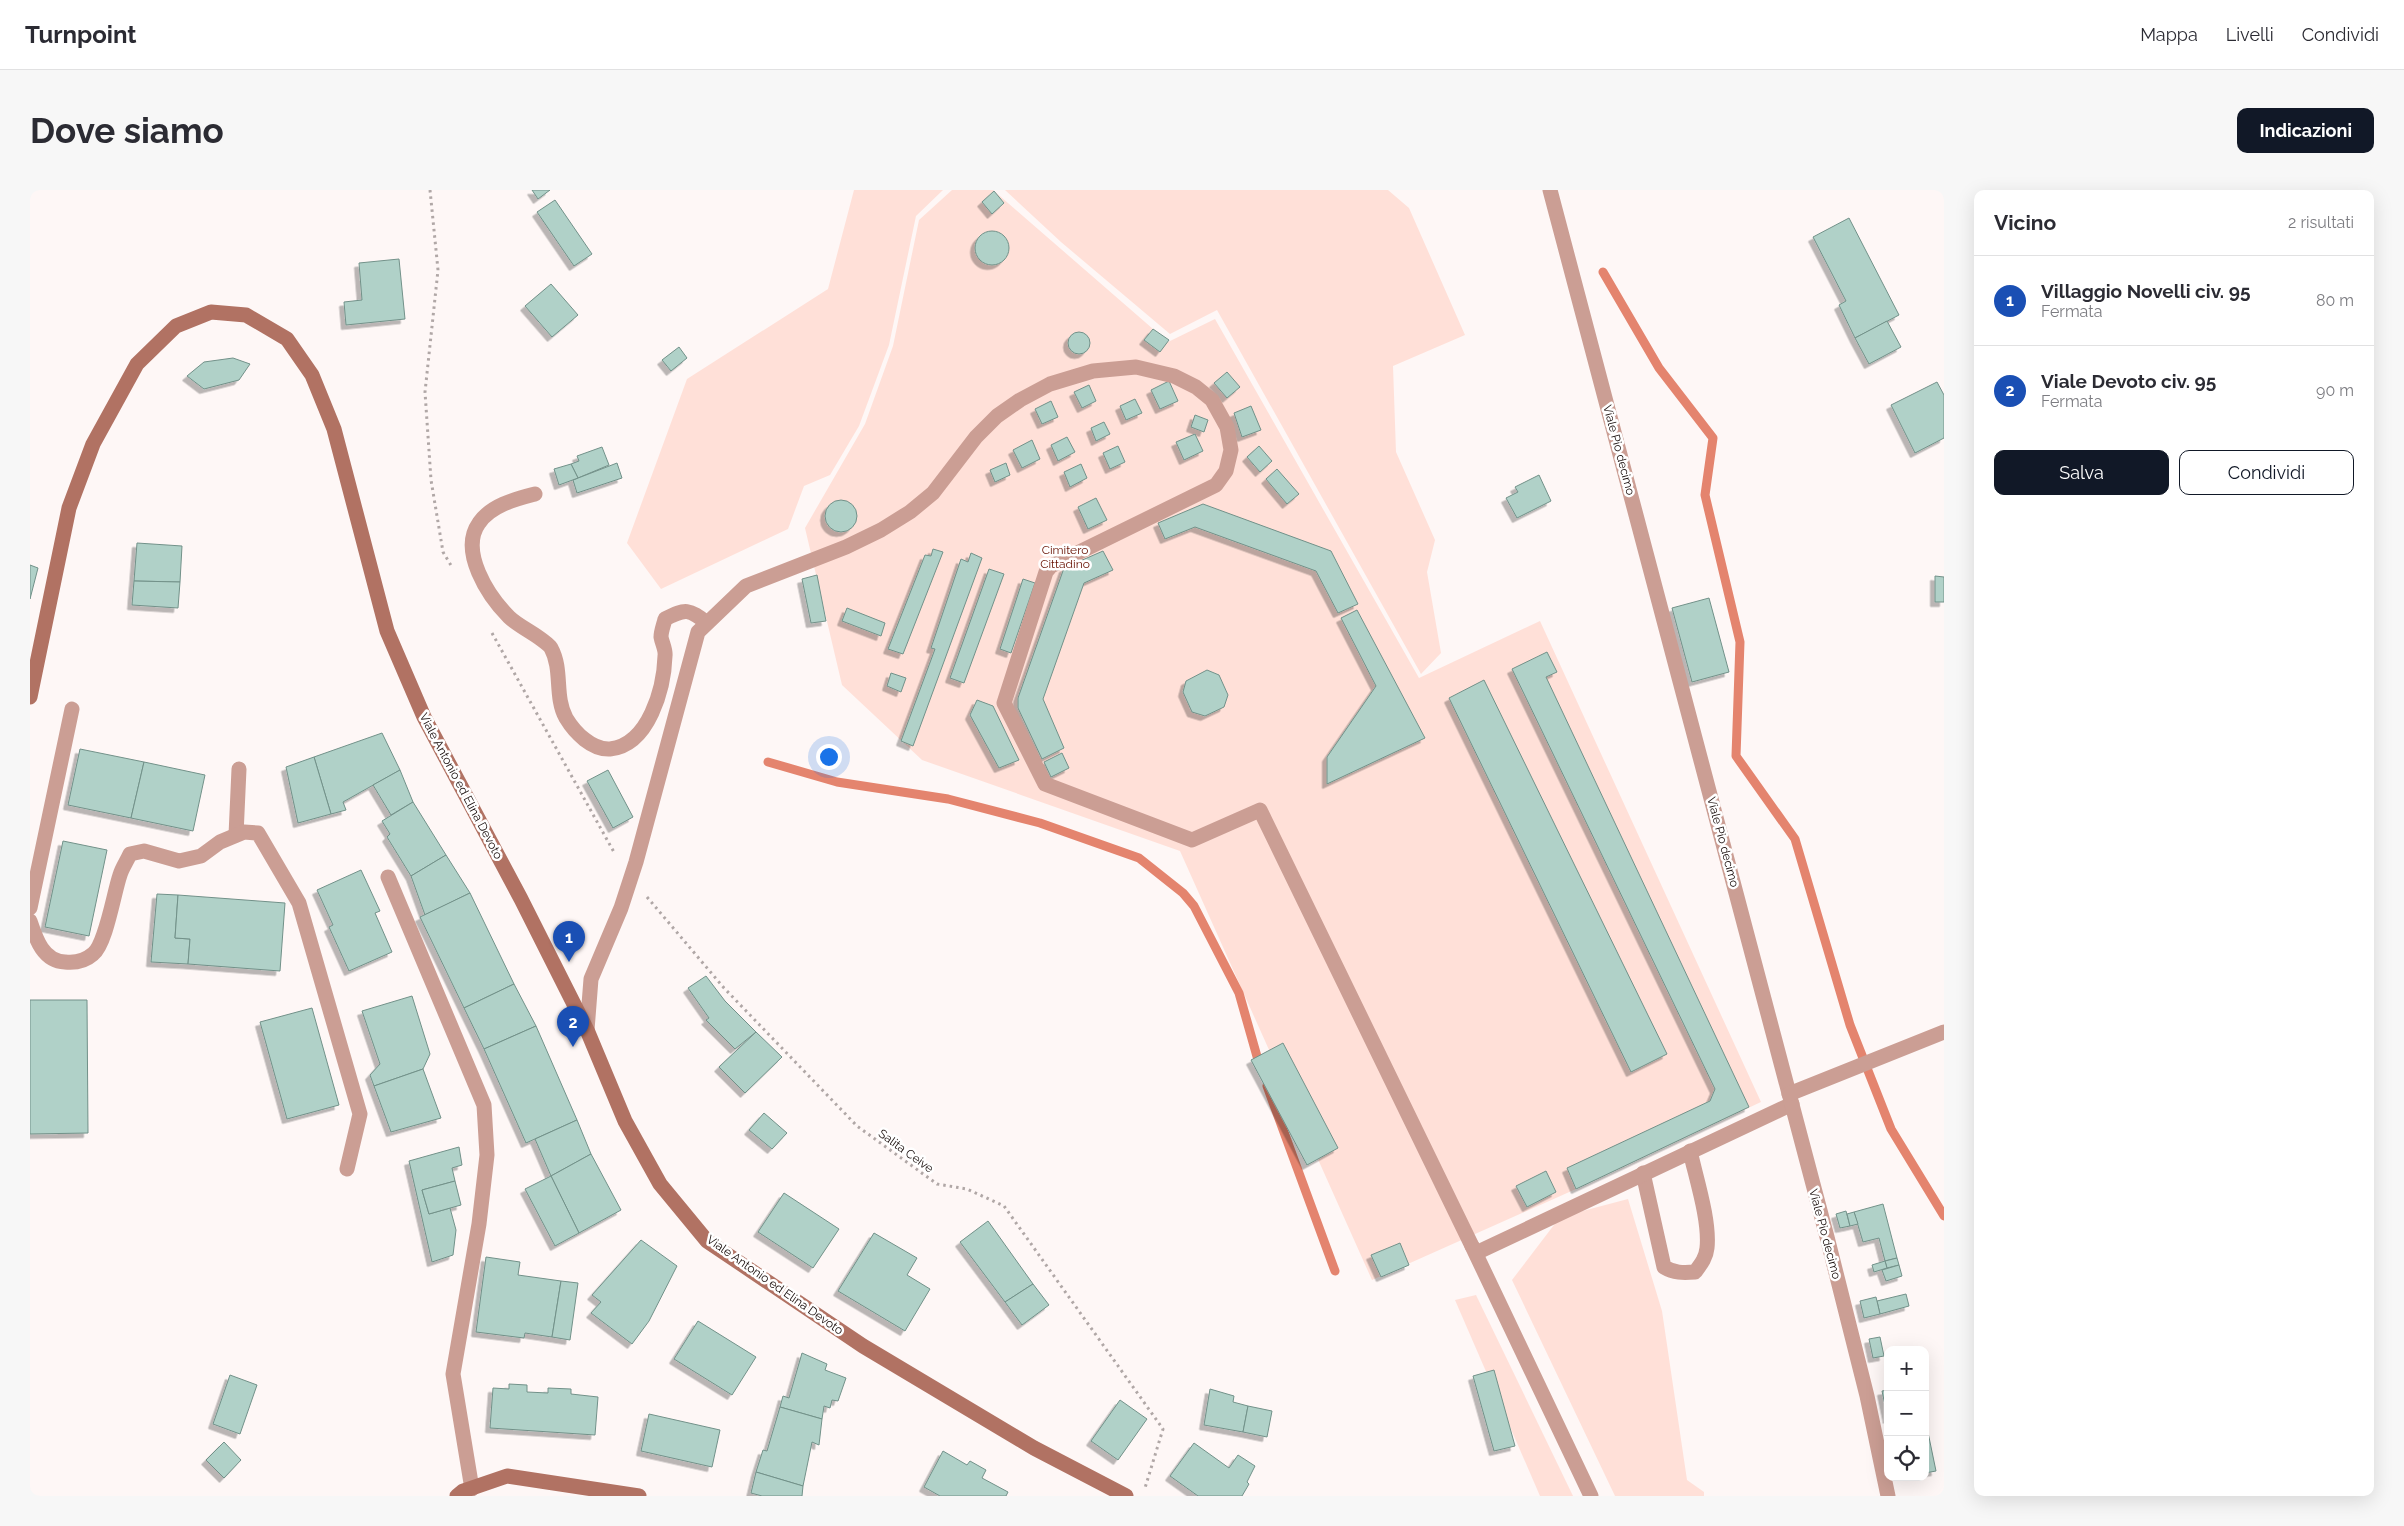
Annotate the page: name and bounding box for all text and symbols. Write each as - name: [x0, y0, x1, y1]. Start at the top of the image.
- text: Turnpoint: [25, 20, 137, 49]
- text: Mappa: [2140, 24, 2198, 45]
- text: Livelli: [2226, 24, 2274, 45]
- text: Condividi: [2302, 24, 2379, 45]
- button: Indicazioni: [2237, 108, 2374, 153]
- text: Dove siamo: [30, 110, 224, 151]
- text: Vicino: [1994, 210, 2056, 235]
- text: 2 risultati: [2288, 213, 2354, 232]
- text: Villaggio Novelli civ. 95: [2041, 280, 2250, 302]
- text: 1: [2006, 291, 2014, 310]
- text: 80 m: [2316, 291, 2354, 310]
- text: Fermata: [2041, 302, 2102, 321]
- text: Viale Devoto civ. 95: [2041, 370, 2216, 392]
- text: 2: [2005, 381, 2015, 400]
- text: 90 m: [2316, 381, 2354, 400]
- text: Fermata: [2041, 392, 2102, 411]
- street label: Viale Pio decimo: [1600, 403, 1638, 497]
- button: Salva: [1994, 450, 2169, 495]
- button: Condividi: [2179, 450, 2354, 495]
- park label: Cimitero Cittadino: [1040, 543, 1090, 571]
- street label: Viale Antonio ed Elina Devoto: [416, 711, 506, 861]
- your location: [816, 744, 842, 770]
- street label: Viale Pio decimo: [1704, 795, 1742, 889]
- pin: 1: [553, 921, 585, 962]
- pin: 2: [557, 1006, 589, 1047]
- street label: Salita Ceive: [876, 1126, 936, 1176]
- street label: Viale Pio decimo: [1806, 1187, 1844, 1281]
- street label: Viale Antonio ed Elina Devoto: [704, 1232, 846, 1338]
- map controls: [1884, 1346, 1929, 1481]
- button: +: [1884, 1346, 1929, 1391]
- button: −: [1884, 1391, 1929, 1436]
- button: locate: [1884, 1436, 1929, 1481]

